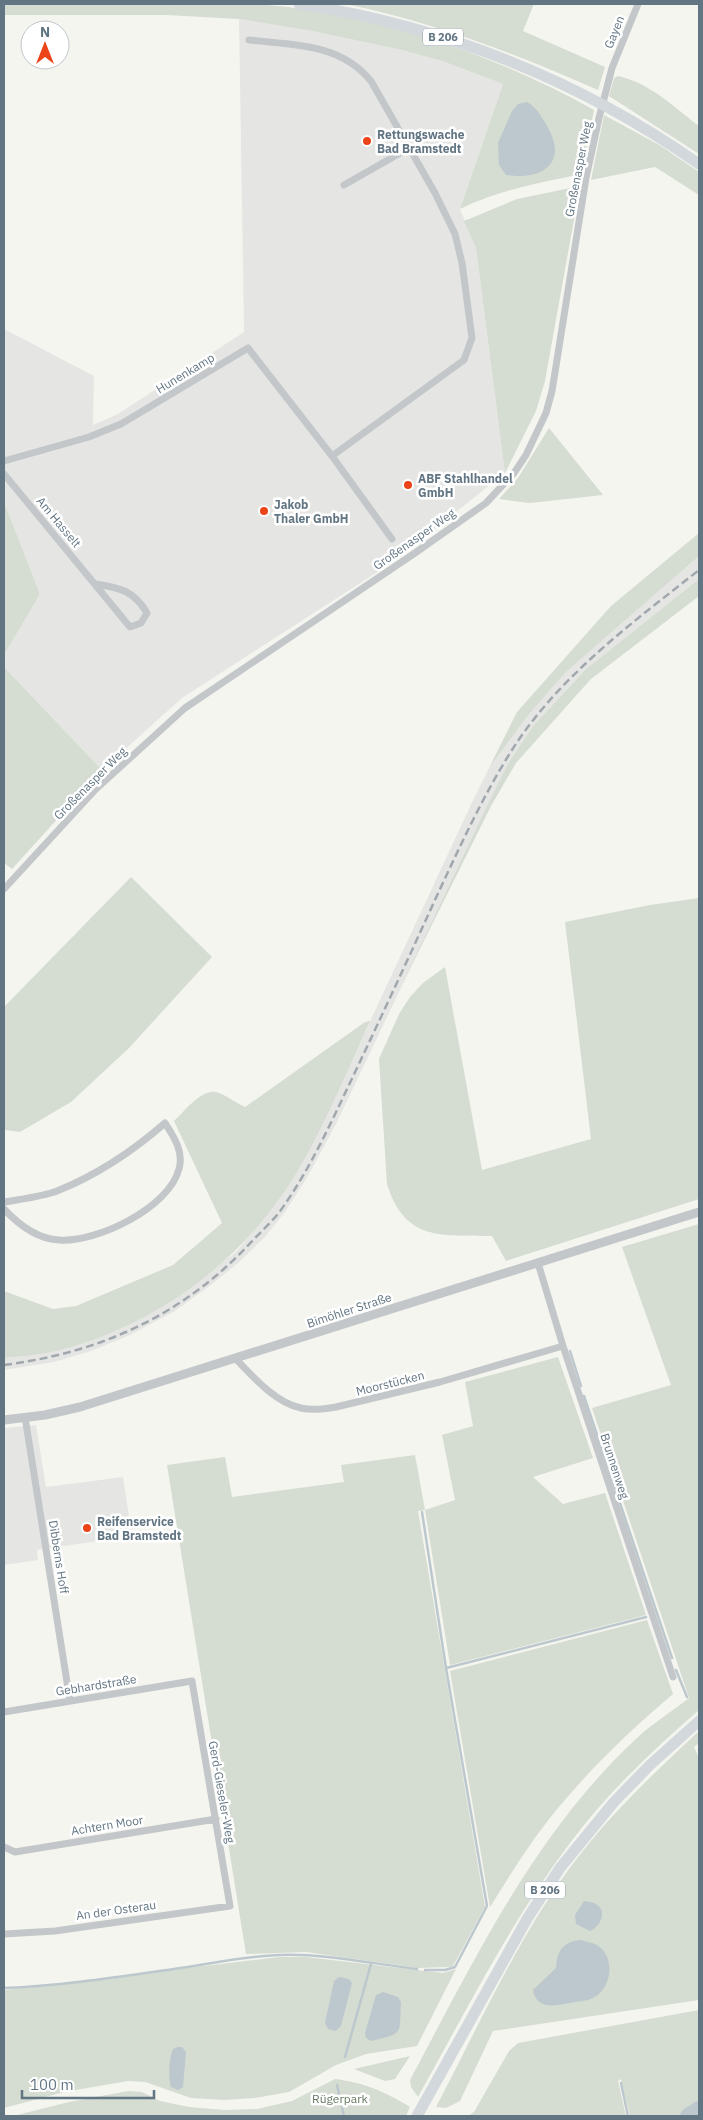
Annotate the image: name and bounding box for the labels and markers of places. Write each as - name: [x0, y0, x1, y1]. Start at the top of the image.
- place label: Rettungswache Bad Bramstedt: [377, 127, 465, 156]
- marker: Rettungswache Bad Bramstedt: [361, 135, 373, 147]
- place label: ABF Stahlhandel GmbH: [418, 471, 513, 500]
- marker: ABF Stahlhandel GmbH: [402, 479, 414, 491]
- place label: Jakob Thaler GmbH: [274, 497, 348, 526]
- marker: Jakob Thaler GmbH: [258, 505, 270, 517]
- place label: Reifenservice Bad Bramstedt: [97, 1514, 182, 1543]
- marker: Reifenservice Bad Bramstedt: [81, 1522, 93, 1534]

